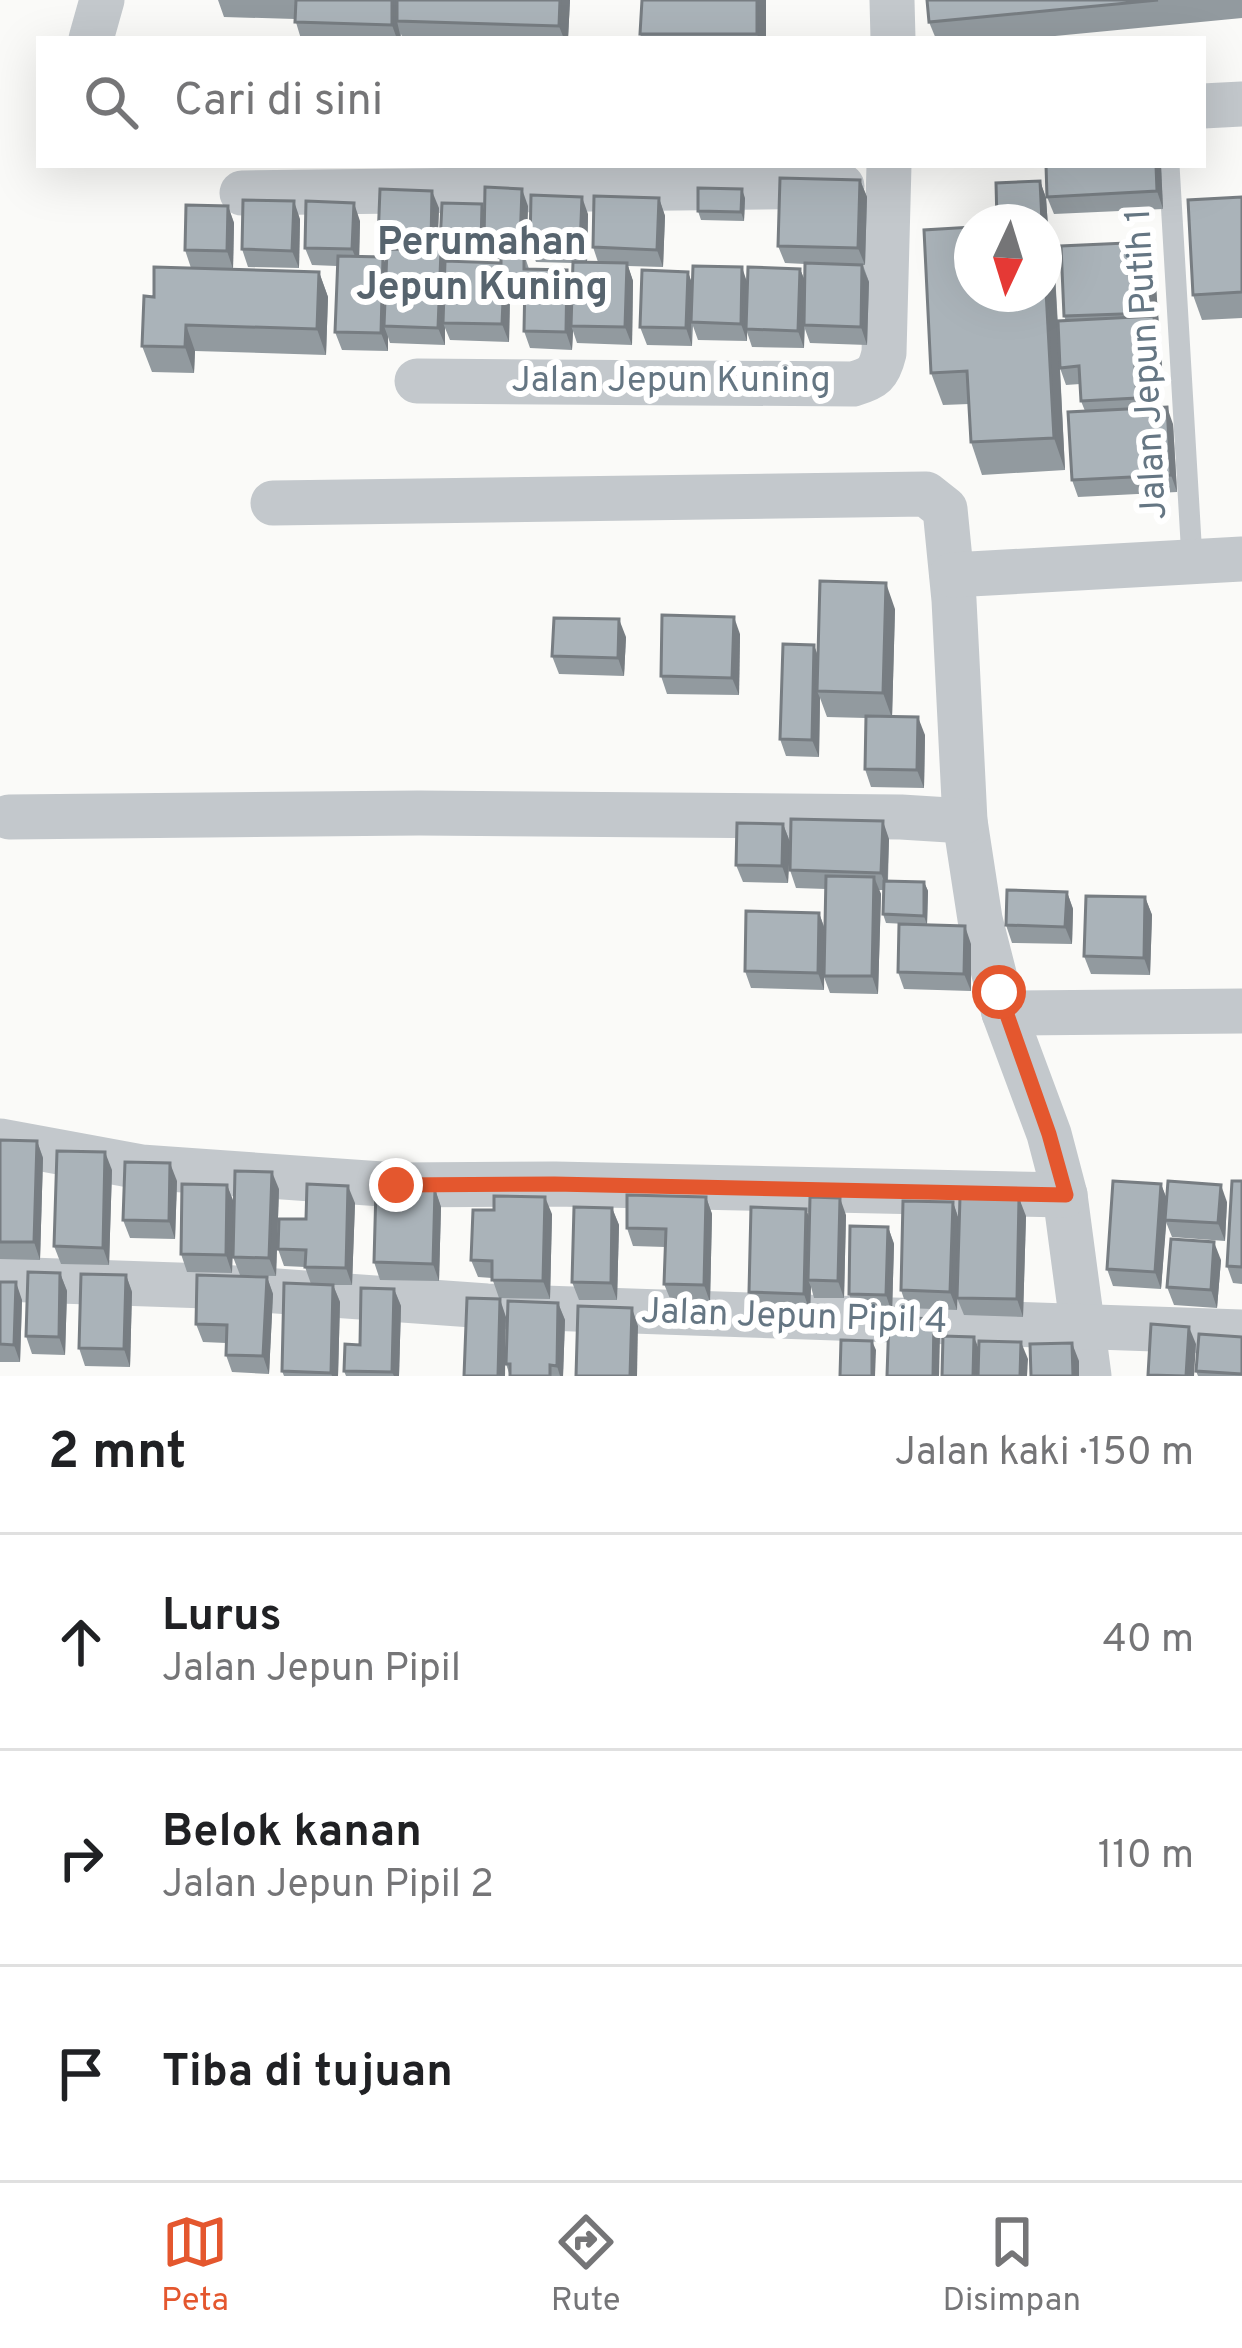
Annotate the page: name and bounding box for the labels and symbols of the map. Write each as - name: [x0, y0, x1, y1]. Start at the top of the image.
- north arrow: [954, 204, 1062, 312]
- street label: Jalan Jepun Putih 1: [1117, 207, 1179, 521]
- district label: Perumahan Jepun Kuning: [356, 220, 608, 314]
- street label: Jalan Jepun Kuning: [511, 359, 831, 405]
- route start: [972, 965, 1026, 1019]
- route end: [369, 1158, 423, 1212]
- street label: Jalan Jepun Pipil 4: [640, 1290, 948, 1346]

